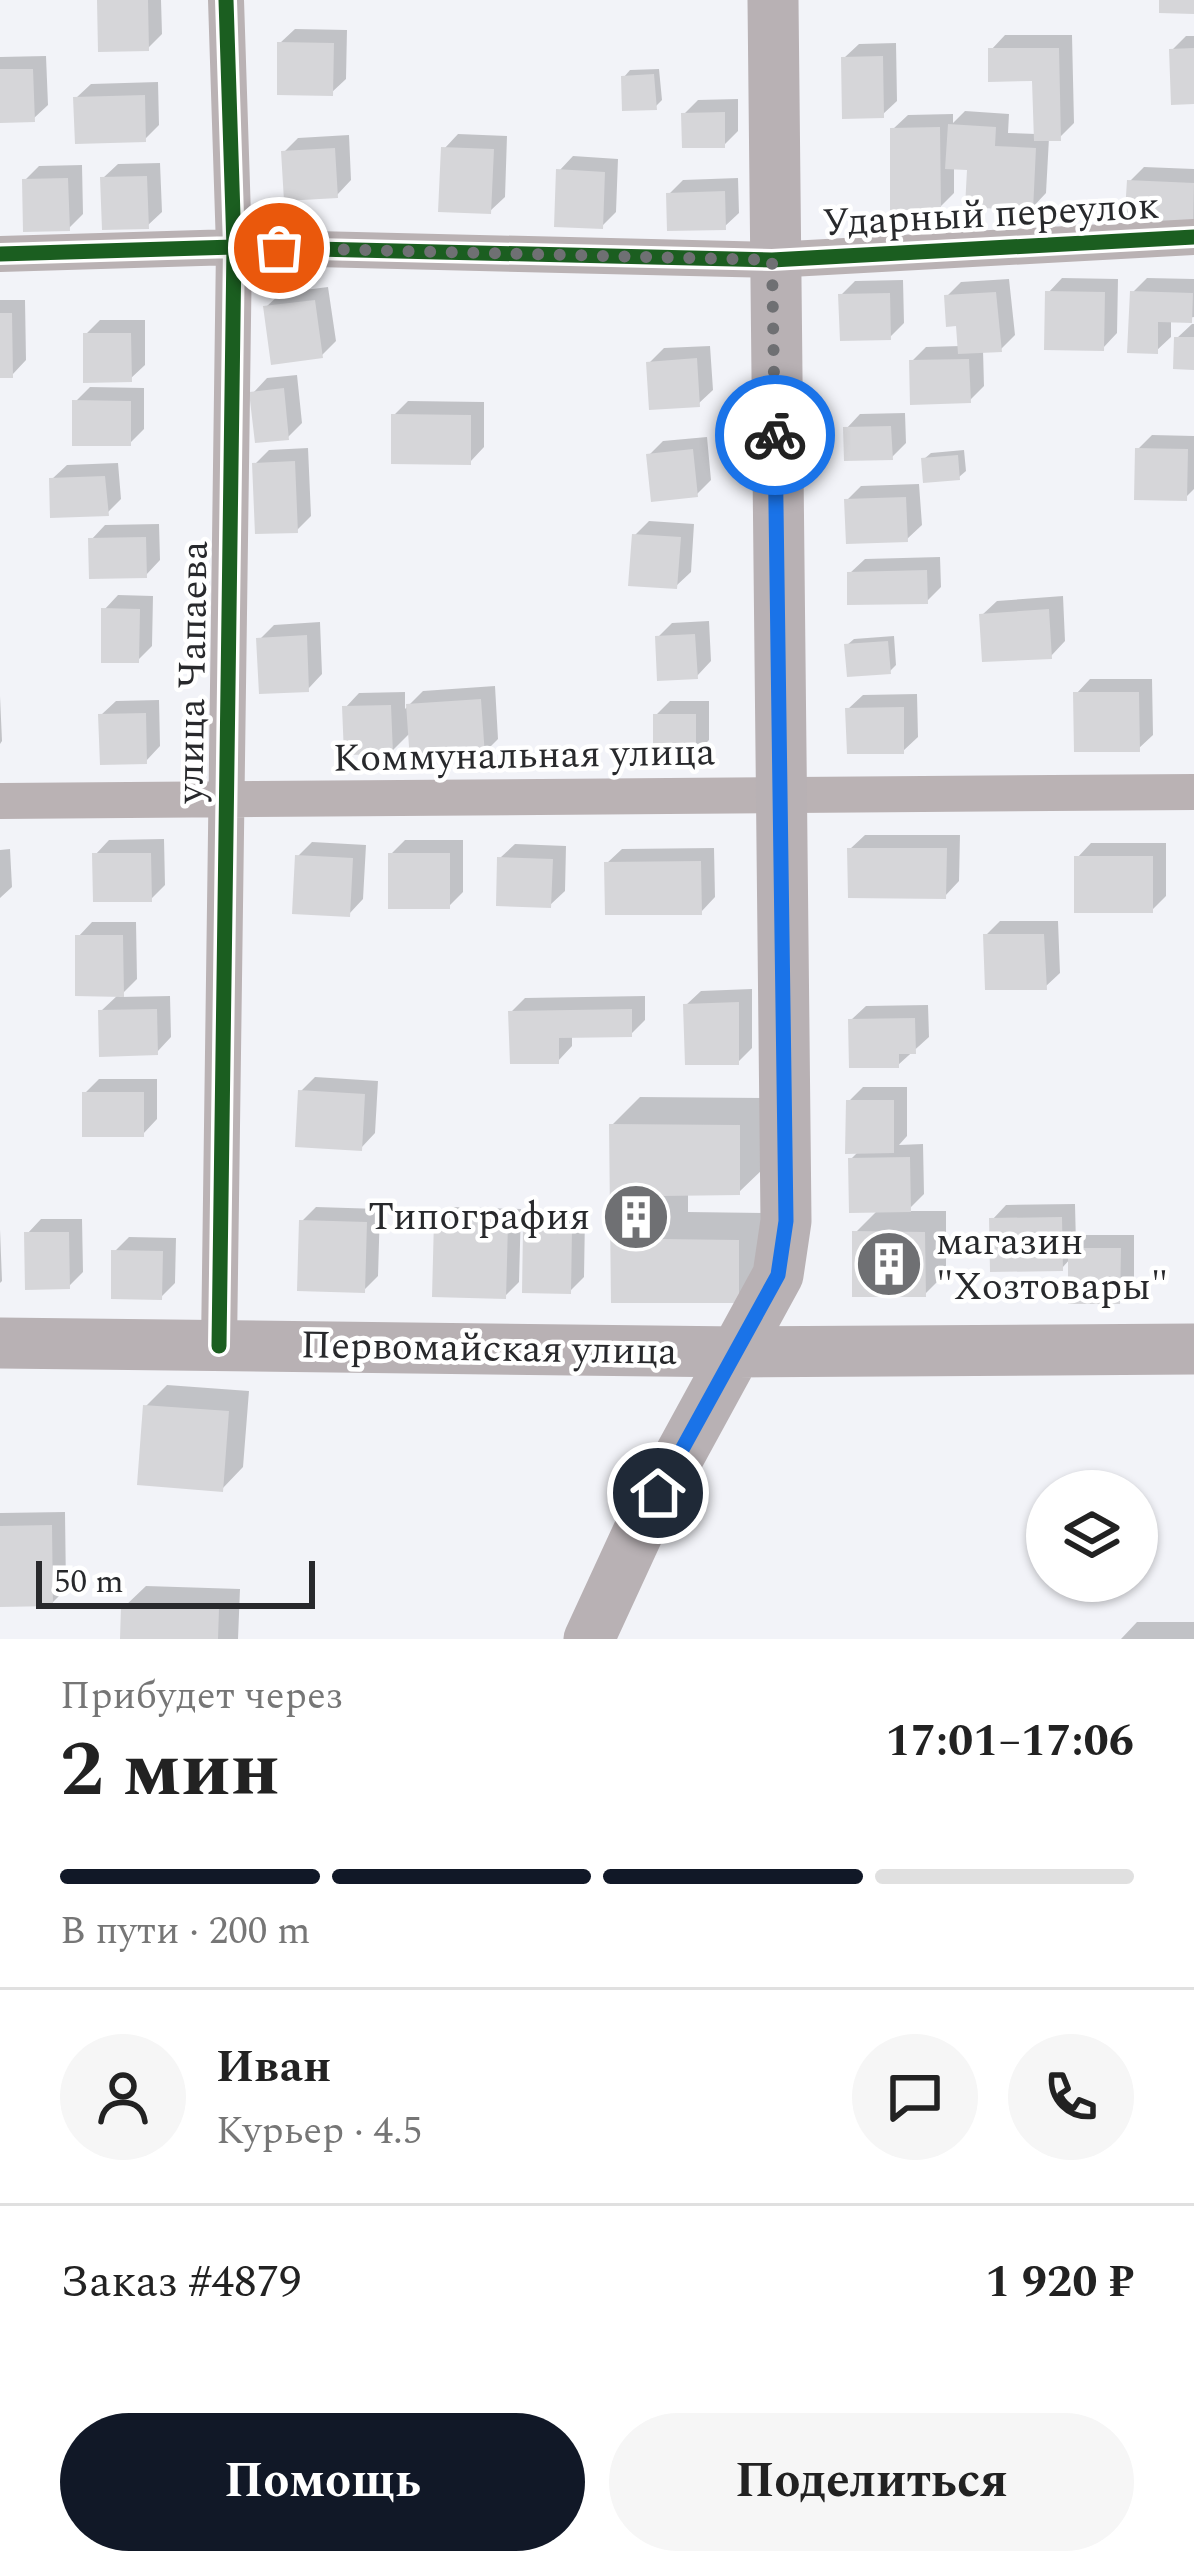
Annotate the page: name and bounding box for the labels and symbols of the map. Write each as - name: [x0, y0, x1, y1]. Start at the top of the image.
- street label: Ударный переулок: [821, 177, 1161, 253]
- pin: [228, 197, 330, 299]
- courier: [715, 375, 835, 495]
- street label: улица Чапаева: [161, 540, 225, 805]
- street label: Коммунальная улица: [332, 723, 716, 789]
- building icon: Типография: [601, 1182, 671, 1252]
- place label: Типография: [368, 1188, 590, 1247]
- place label: магазин "Хозтовары": [936, 1213, 1168, 1317]
- building icon: магазин "Хозтовары": [854, 1229, 924, 1299]
- street label: Первомайская улица: [300, 1316, 678, 1382]
- pin: [607, 1442, 709, 1544]
- scale bar: [36, 1555, 315, 1608]

